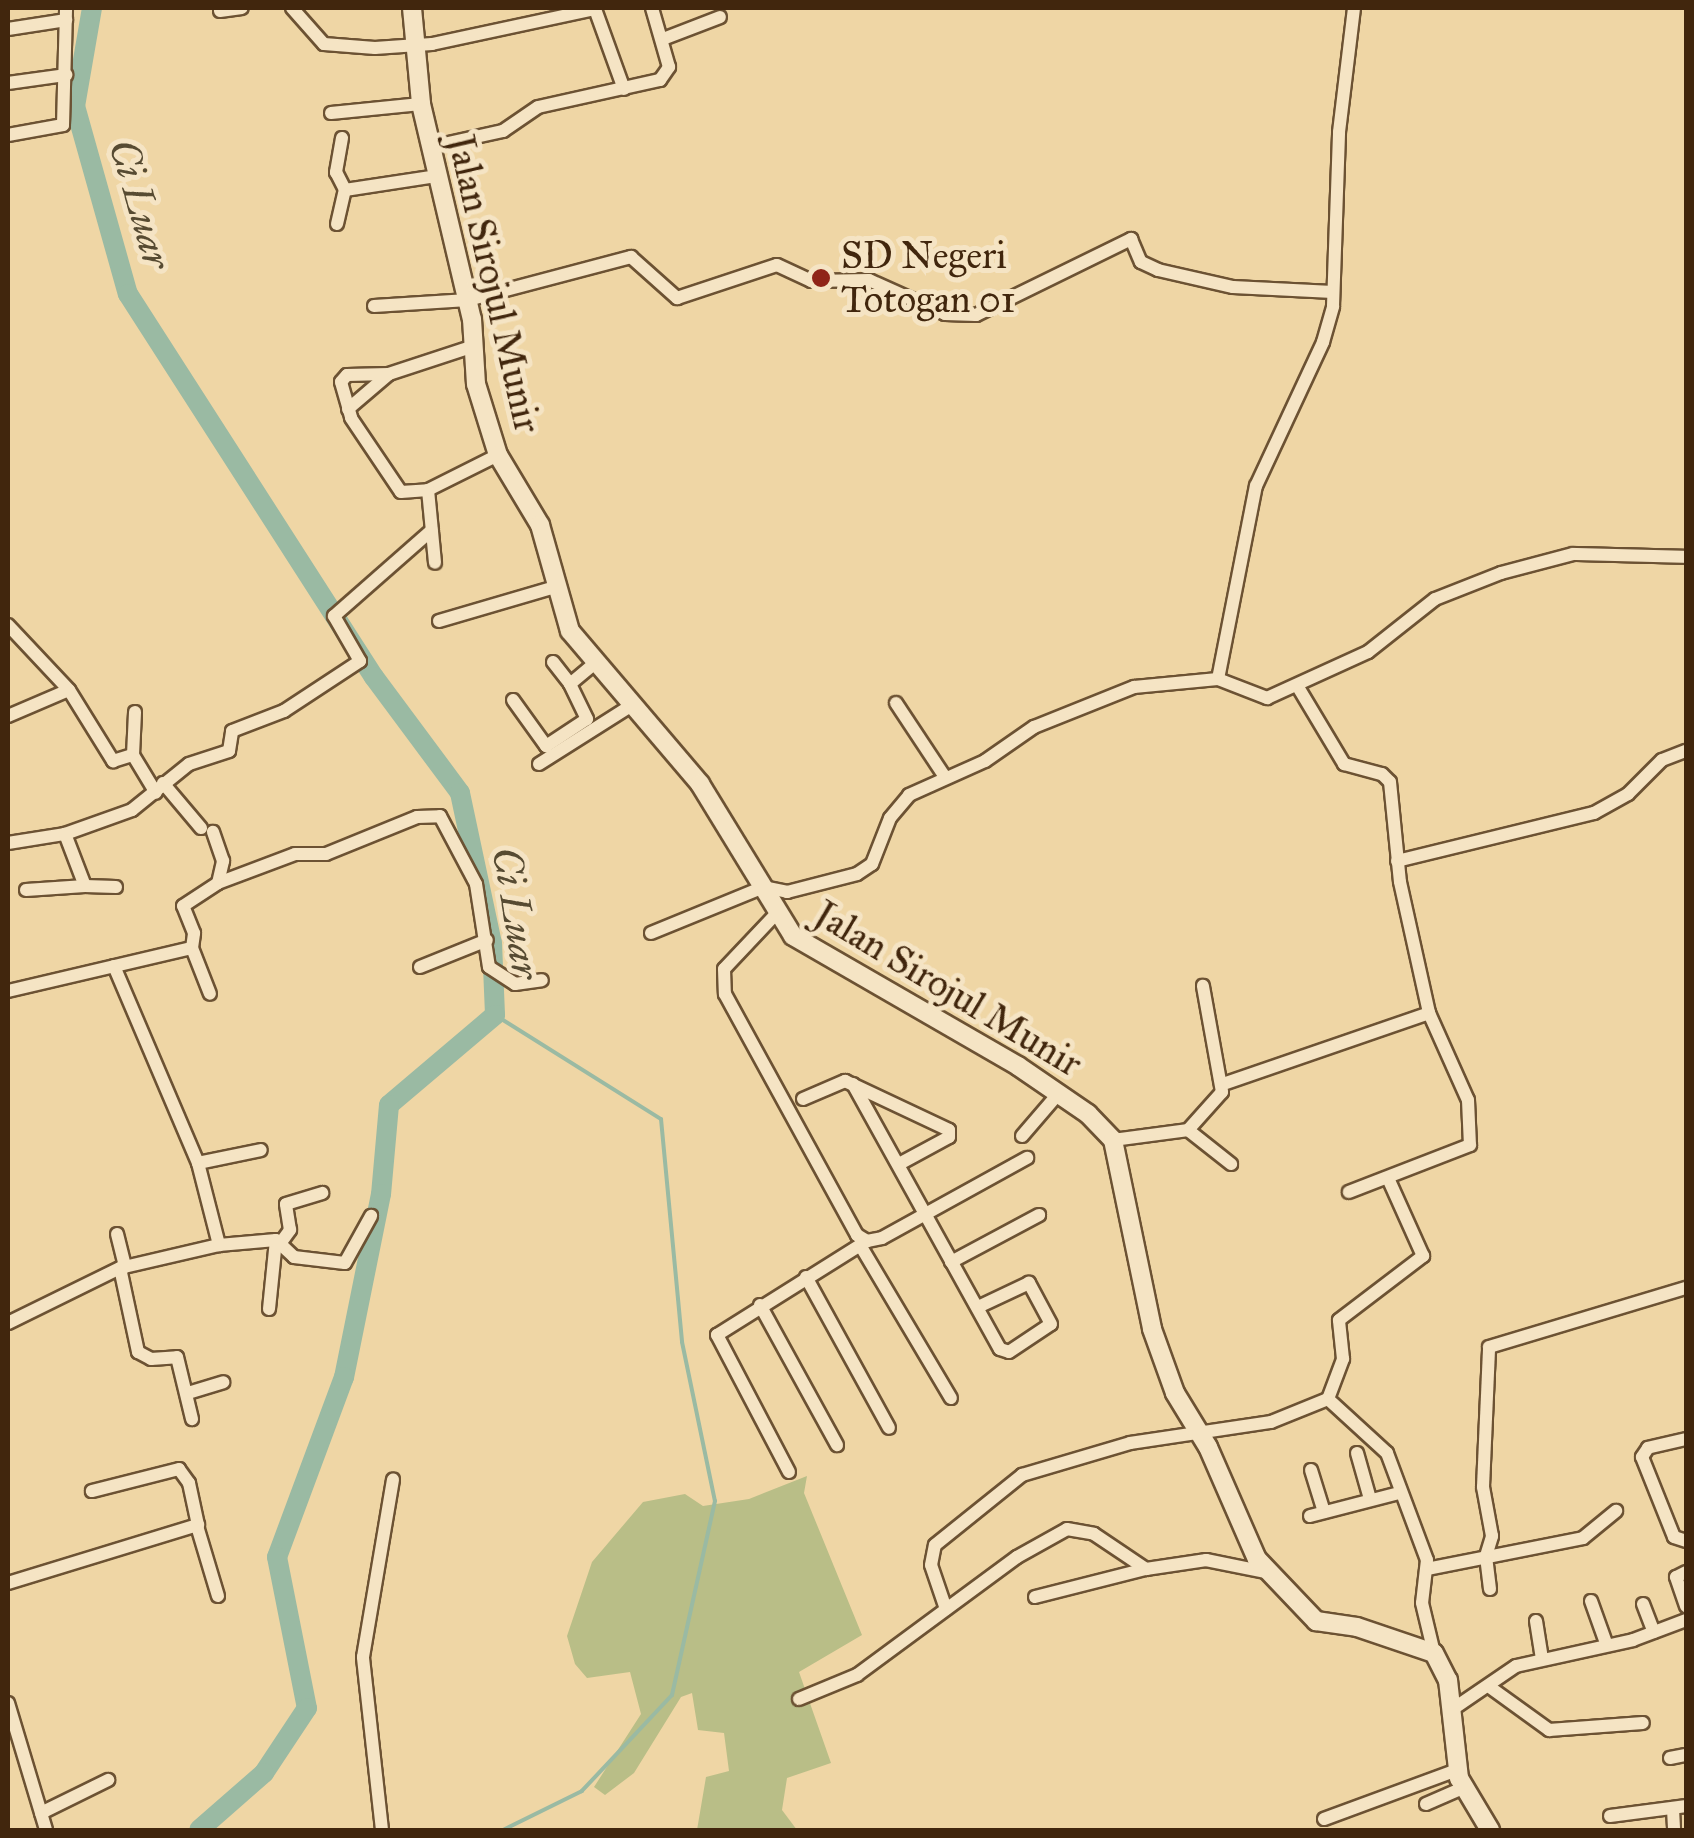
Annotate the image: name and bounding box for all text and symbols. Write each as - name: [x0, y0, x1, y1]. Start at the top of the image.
- street label: Jalan Sirojul Munir: [438, 131, 550, 437]
- water label: Ci Luar: [99, 134, 181, 274]
- place label: SD Negeri Totogan 01: [841, 233, 1016, 322]
- marker: SD Negeri Totogan 01: [810, 267, 832, 289]
- water label: Ci Luar: [482, 844, 550, 982]
- street label: Jalan Sirojul Munir: [806, 891, 1090, 1087]

